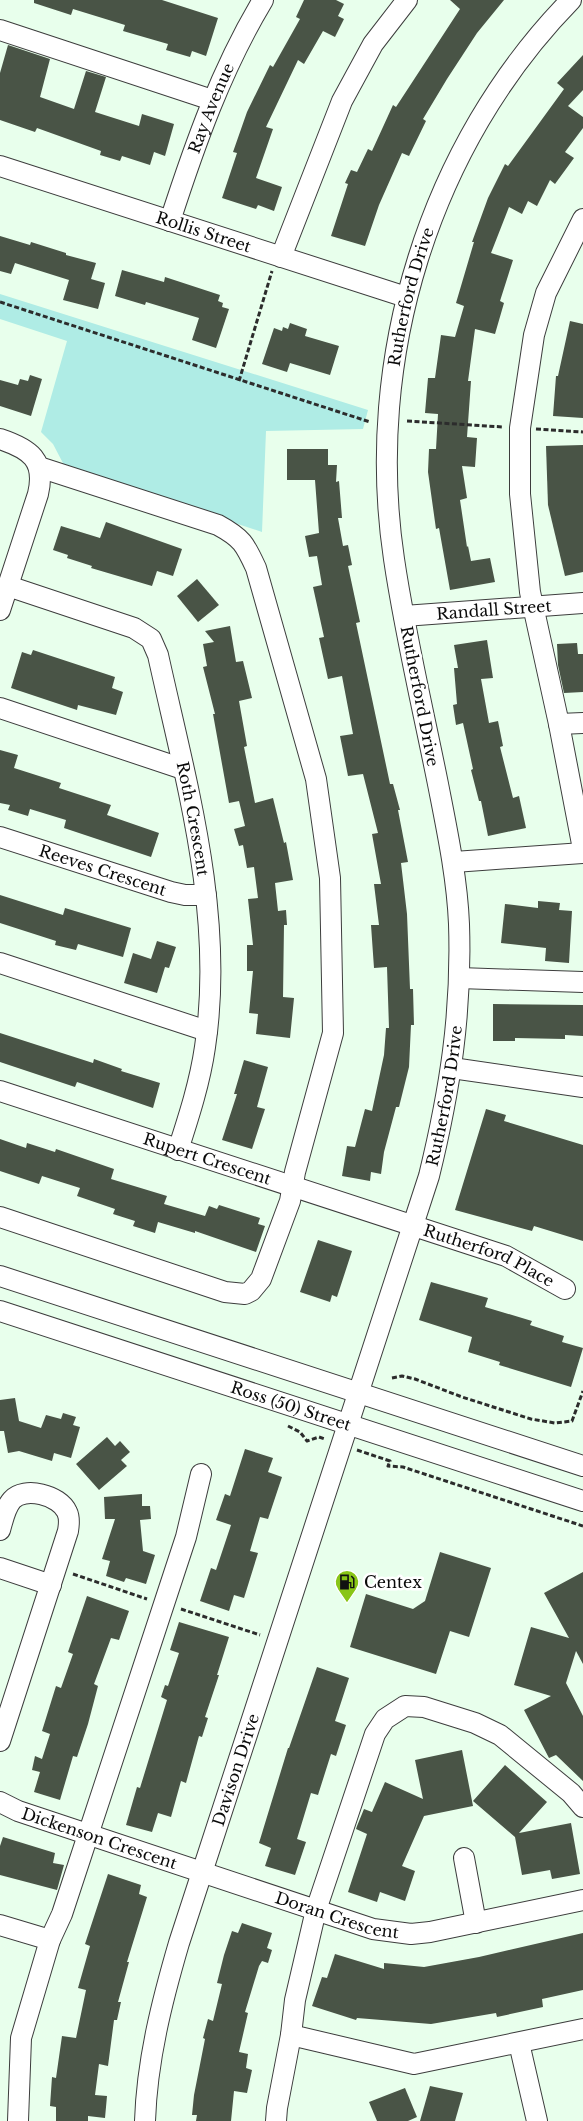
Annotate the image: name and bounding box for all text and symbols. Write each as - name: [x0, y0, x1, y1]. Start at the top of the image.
- street label: Ray Avenue: [184, 60, 238, 156]
- street label: Rollis Street: [154, 207, 254, 256]
- street label: Rutherford Drive: [384, 224, 438, 368]
- street label: Randall Street: [435, 595, 552, 624]
- street label: Rutherford Drive: [397, 624, 443, 768]
- street label: Roth Crescent: [173, 759, 213, 877]
- street label: Reeves Crescent: [37, 840, 169, 900]
- street label: Rutherford Drive: [422, 1025, 466, 1168]
- street label: Rupert Crescent: [141, 1128, 274, 1189]
- street label: Rutherford Place: [421, 1220, 558, 1291]
- street label: Ross (50) Street: [228, 1377, 354, 1435]
- fuel station icon: Centex: [334, 1569, 360, 1603]
- place label: Centex: [364, 1572, 422, 1592]
- street label: Davison Drive: [208, 1711, 263, 1828]
- street label: Dickenson Crescent: [19, 1803, 180, 1873]
- street label: Doran Crescent: [273, 1887, 400, 1942]

